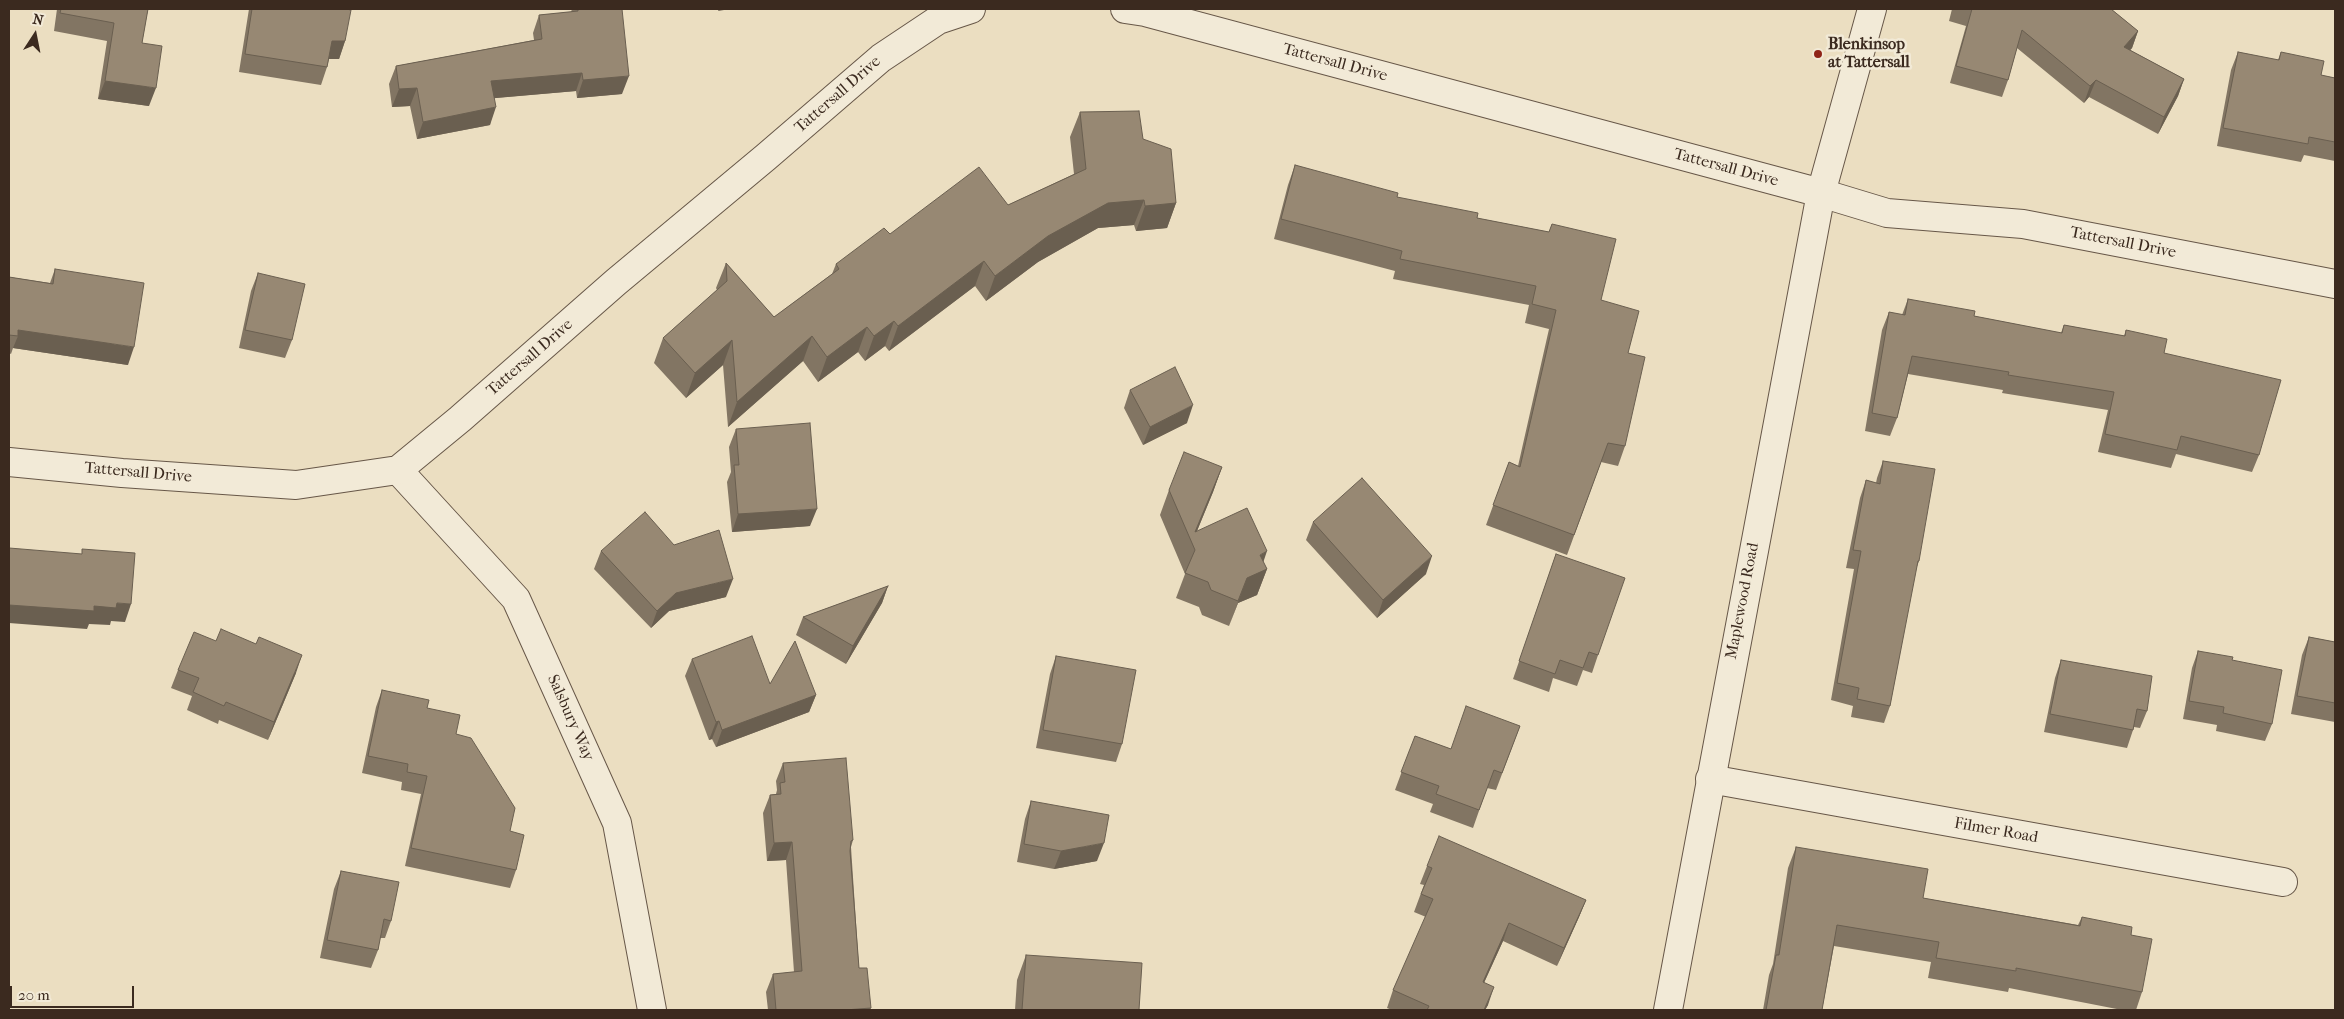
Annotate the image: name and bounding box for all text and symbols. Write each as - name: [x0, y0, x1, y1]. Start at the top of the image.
- north arrow: [10, 10, 60, 60]
- text: N: [31, 10, 45, 29]
- place label: Blenkinsop at Tattersall: [1828, 35, 1910, 73]
- street label: Tattersall Drive: [1281, 40, 1389, 86]
- marker: Blenkinsop at Tattersall: [1812, 48, 1824, 60]
- street label: Tattersall Drive: [791, 52, 885, 138]
- street label: Tattersall Drive: [1672, 145, 1780, 191]
- street label: Tattersall Drive: [2068, 223, 2178, 263]
- street label: Tattersall Drive: [483, 315, 577, 401]
- street label: Tattersall Drive: [84, 459, 192, 487]
- street label: Maplewood Road: [1722, 541, 1764, 661]
- street label: Salsbury Way: [542, 672, 598, 764]
- street label: Filmer Road: [1953, 814, 2039, 848]
- scale bar: [12, 976, 136, 1008]
- text: 20 m: [18, 986, 50, 1004]

